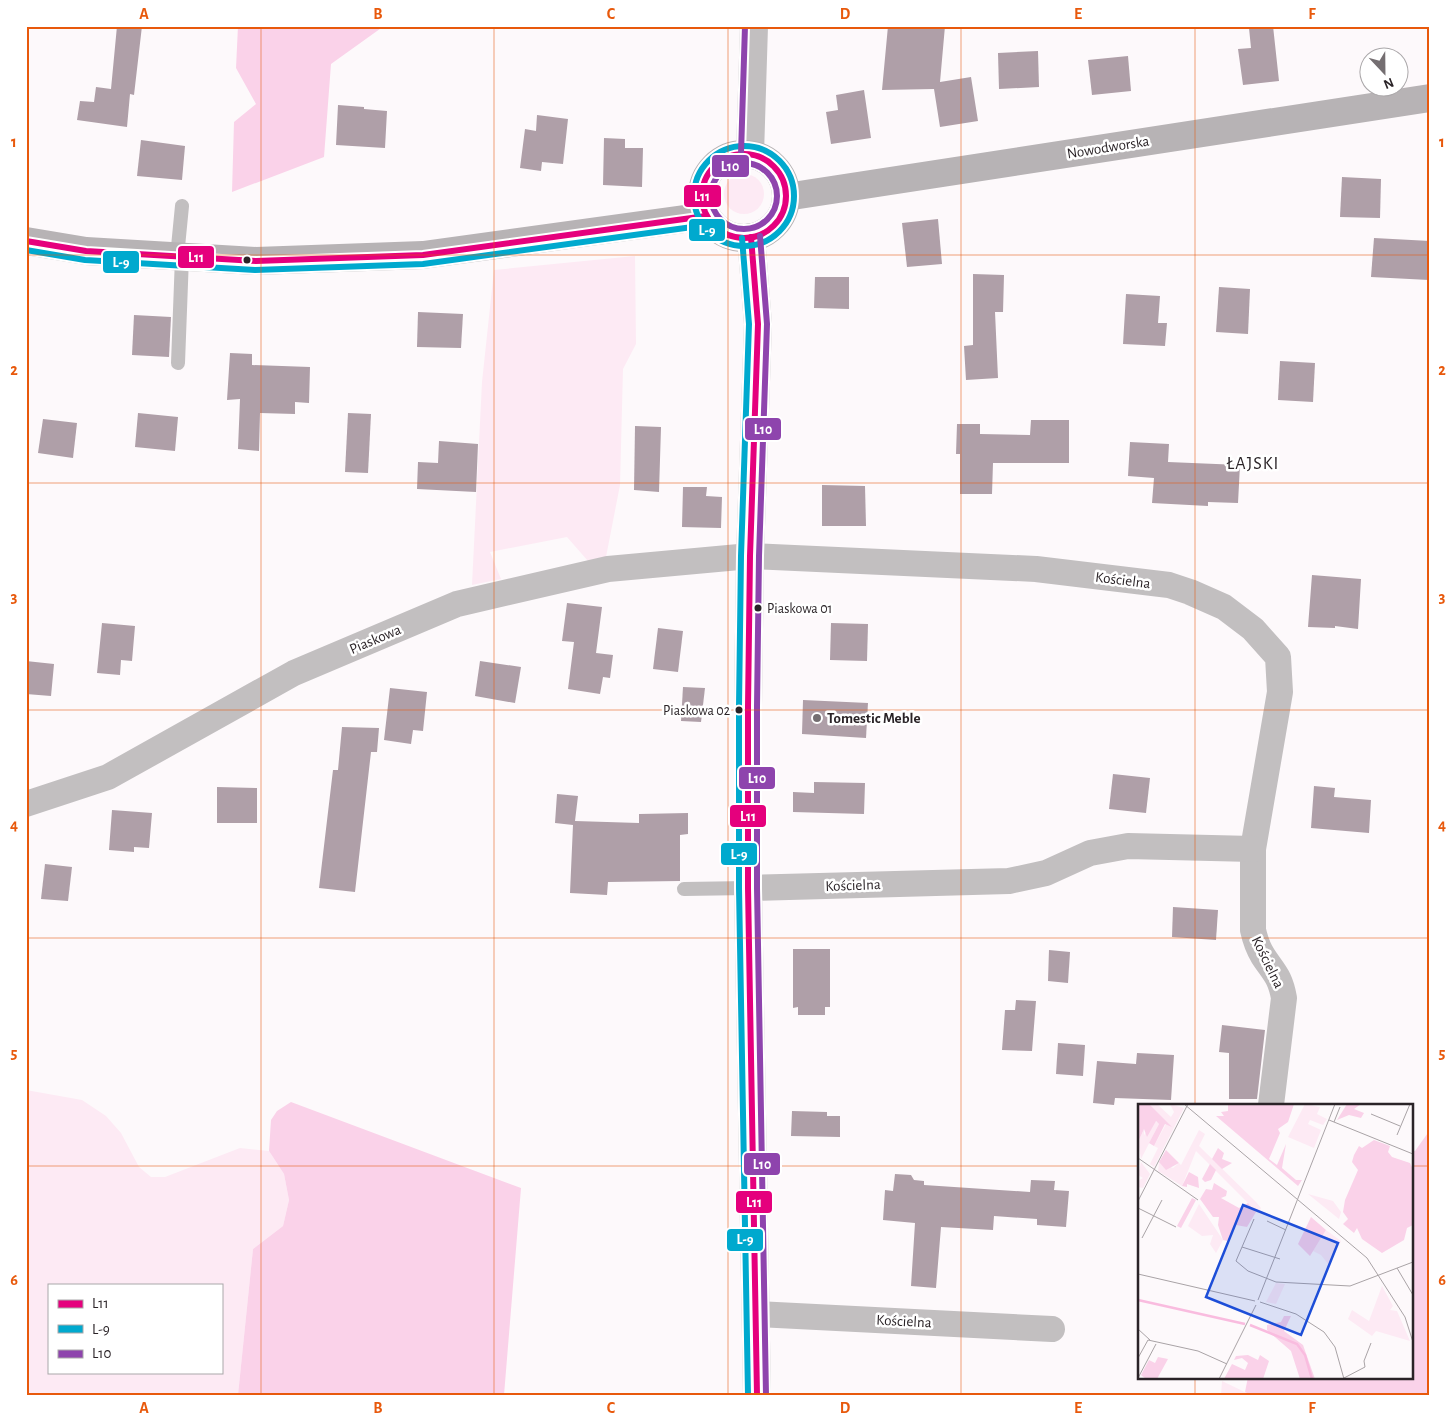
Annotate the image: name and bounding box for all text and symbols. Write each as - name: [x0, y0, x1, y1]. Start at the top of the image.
- text: A: [139, 6, 149, 22]
- text: B: [373, 6, 383, 22]
- text: C: [607, 6, 616, 22]
- text: D: [840, 6, 851, 22]
- text: E: [1074, 6, 1082, 22]
- text: F: [1308, 6, 1316, 22]
- north arrow: [1358, 48, 1408, 98]
- text: N: [1381, 75, 1396, 91]
- text: 1: [11, 134, 17, 150]
- street label: Nowodworska: [1066, 134, 1150, 161]
- text: 1: [1439, 134, 1445, 150]
- line badge: L10: [711, 154, 750, 178]
- text: L10: [721, 160, 739, 174]
- line badge: L11: [683, 184, 722, 208]
- text: L11: [694, 190, 710, 204]
- line badge: L-9: [688, 218, 726, 242]
- text: L-9: [698, 224, 716, 238]
- line badge: L11: [177, 245, 215, 269]
- line badge: L-9: [102, 250, 140, 274]
- text: L11: [188, 251, 204, 265]
- unlabelled marker: [242, 255, 252, 265]
- text: L-9: [112, 256, 130, 270]
- text: 2: [10, 362, 18, 378]
- text: 2: [1438, 362, 1446, 378]
- line badge: L10: [744, 417, 782, 441]
- text: L10: [754, 423, 772, 437]
- district label: ŁAJSKI: [1227, 455, 1279, 473]
- street label: Kościelna: [1094, 570, 1151, 591]
- text: 3: [11, 589, 18, 605]
- text: 3: [1439, 589, 1446, 605]
- place label: Piaskowa 01: [767, 602, 832, 616]
- marker: Piaskowa 01: [753, 603, 763, 613]
- street label: Piaskowa: [347, 622, 403, 657]
- place label: Piaskowa 02: [663, 704, 730, 718]
- marker: Piaskowa 02: [734, 705, 744, 715]
- place label: Tomestic Meble: [827, 711, 921, 726]
- marker: Tomestic Meble: [811, 712, 823, 724]
- line badge: L10: [738, 766, 776, 790]
- text: L10: [748, 772, 766, 786]
- line badge: L11: [729, 804, 767, 828]
- text: L11: [740, 810, 756, 824]
- text: 4: [10, 817, 18, 833]
- text: 4: [1438, 817, 1446, 833]
- line badge: L-9: [720, 842, 758, 866]
- text: L-9: [730, 848, 748, 862]
- street label: Kościelna: [825, 877, 881, 894]
- street label: Kościelna: [1249, 934, 1286, 990]
- text: 5: [11, 1045, 18, 1061]
- text: 5: [1439, 1045, 1446, 1061]
- inset map: [1138, 1104, 1414, 1378]
- line badge: L10: [743, 1152, 781, 1176]
- text: L10: [753, 1158, 771, 1172]
- line badge: L11: [735, 1190, 773, 1214]
- text: L11: [746, 1196, 762, 1210]
- line badge: L-9: [726, 1228, 764, 1252]
- text: L-9: [736, 1233, 754, 1247]
- text: 6: [10, 1272, 18, 1288]
- text: 6: [1438, 1272, 1446, 1288]
- legend: [48, 1284, 222, 1374]
- text: L11: [92, 1296, 109, 1311]
- street label: Kościelna: [876, 1313, 932, 1330]
- text: L-9: [92, 1322, 110, 1337]
- text: L10: [92, 1346, 111, 1361]
- text: A: [139, 1400, 149, 1416]
- text: B: [373, 1400, 383, 1416]
- text: C: [607, 1400, 616, 1416]
- text: D: [840, 1400, 851, 1416]
- text: E: [1074, 1400, 1082, 1416]
- text: F: [1308, 1400, 1316, 1416]

